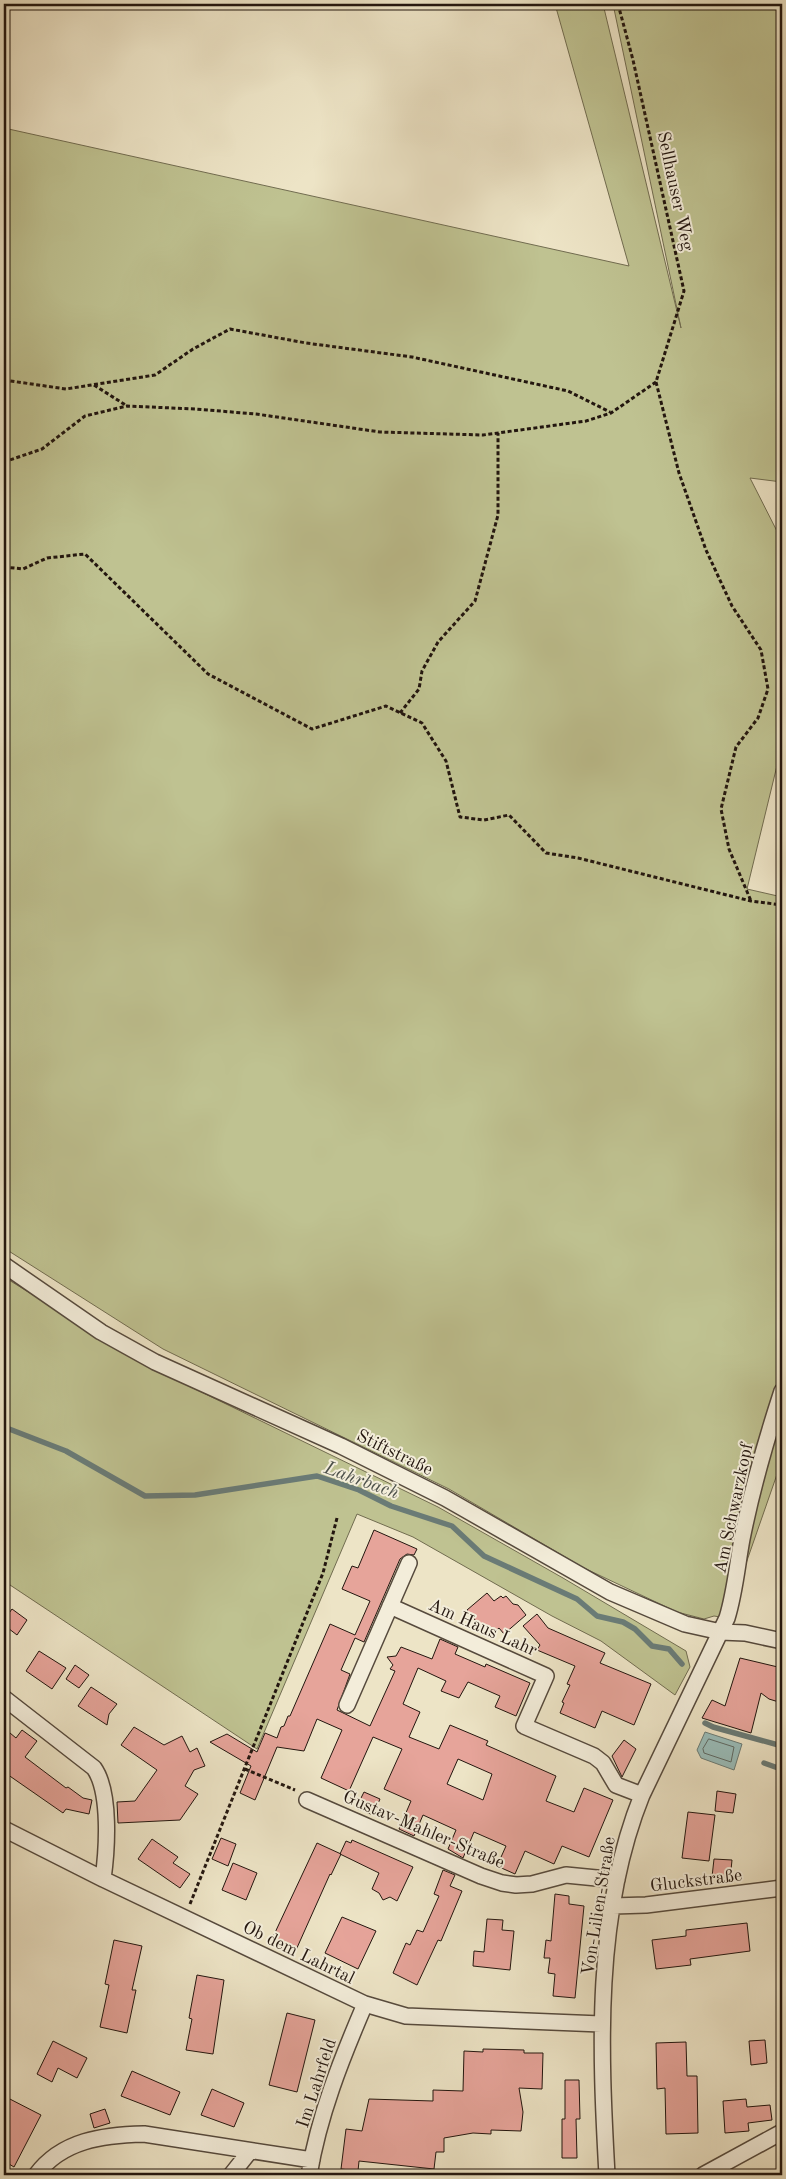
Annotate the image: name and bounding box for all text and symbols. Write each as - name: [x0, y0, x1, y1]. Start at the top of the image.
- street label: Sellhauser Weg: [654, 130, 697, 253]
- street label: Stiftstraße: [353, 1427, 436, 1479]
- street label: Am Schwarzkopf: [711, 1440, 757, 1575]
- water label: Lahrbach: [320, 1459, 401, 1504]
- street label: Am Haus Lahr: [426, 1596, 540, 1660]
- street label: Gustav-Mahler-Straße: [340, 1788, 507, 1872]
- street label: Von-Lilien-Straße: [579, 1835, 619, 1977]
- street label: Gluckstraße: [649, 1866, 743, 1896]
- street label: Ob dem Lahrtal: [240, 1918, 357, 1988]
- street label: Im Lahrfeld: [294, 2036, 340, 2130]

